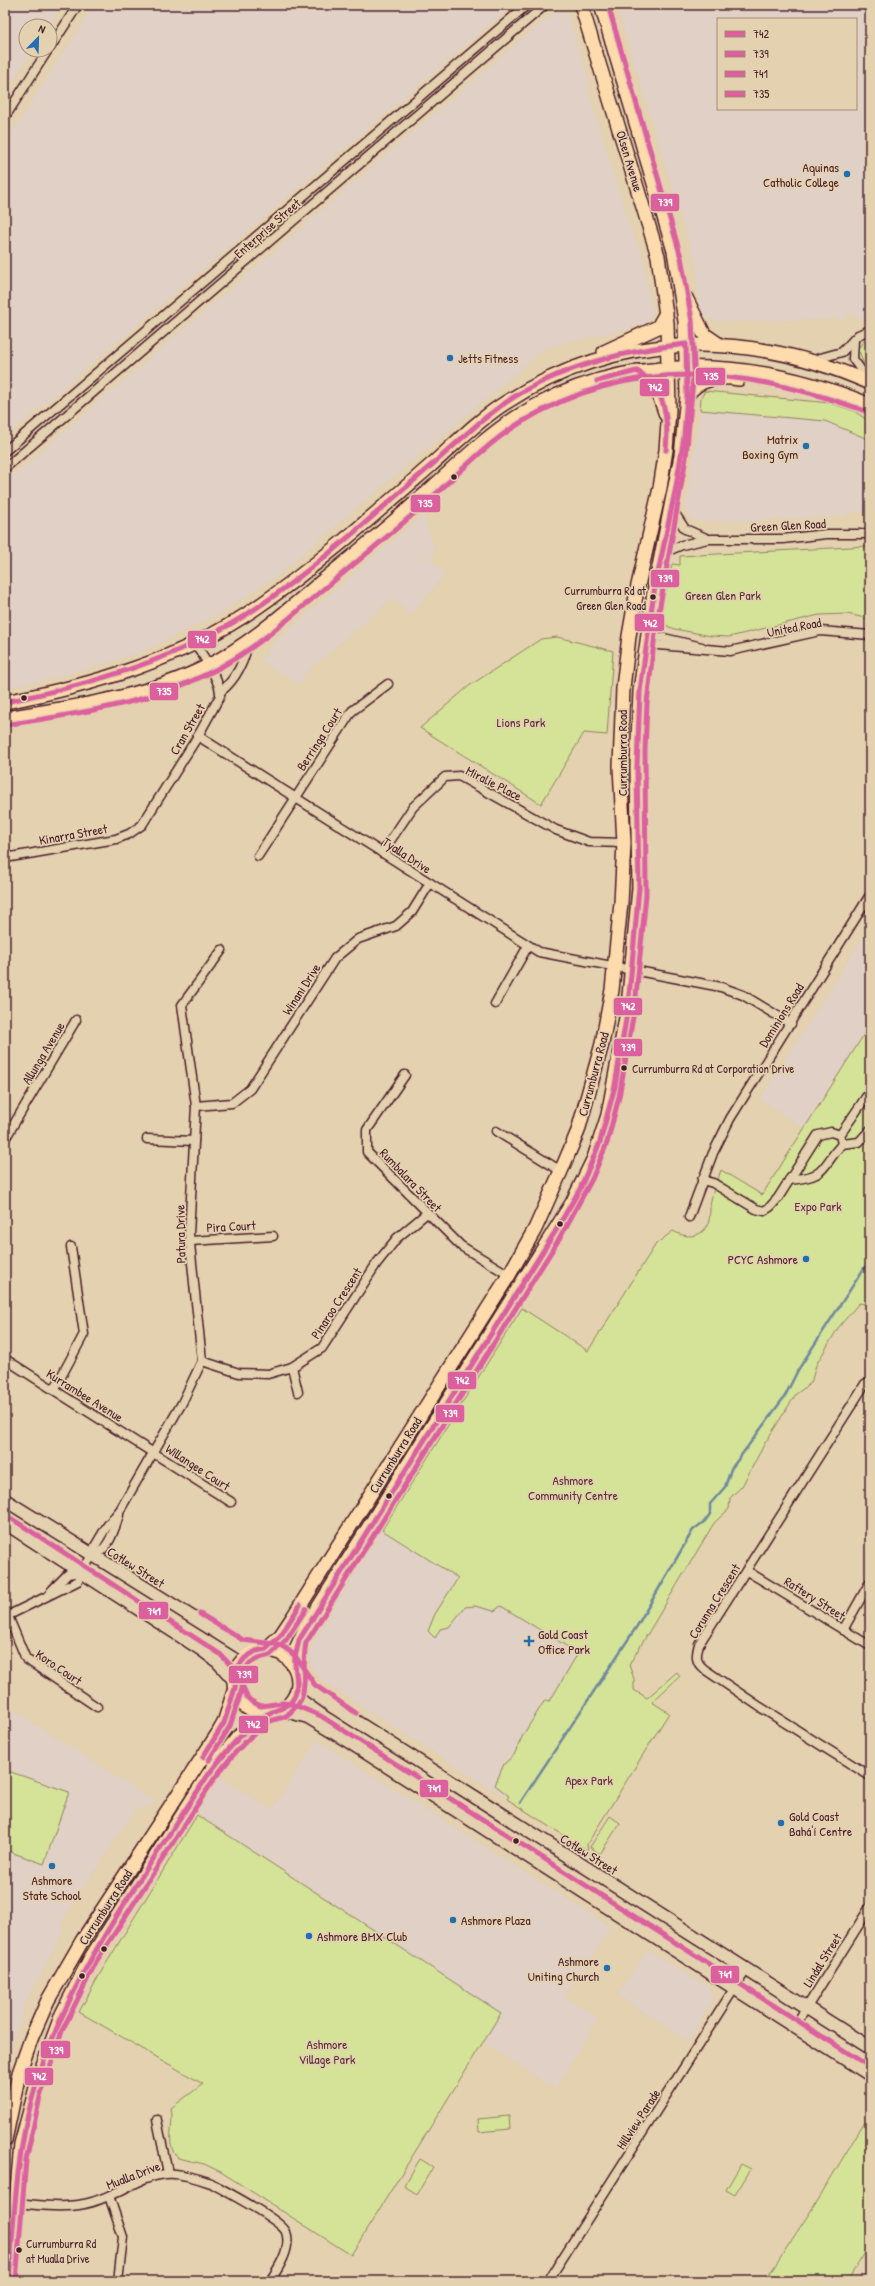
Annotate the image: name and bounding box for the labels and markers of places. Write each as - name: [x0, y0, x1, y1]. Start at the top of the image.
- place label: Aquinas Catholic College: [763, 158, 839, 191]
- marker: Aquinas Catholic College: [842, 169, 852, 179]
- place label: Jetts Fitness: [458, 349, 518, 367]
- marker: Jetts Fitness: [445, 353, 455, 363]
- place label: Matrix Boxing Gym: [742, 430, 798, 463]
- marker: Matrix Boxing Gym: [801, 441, 811, 451]
- unlabelled marker: [449, 472, 459, 482]
- place label: Currumburra Rd at Green Glen Road: [564, 582, 647, 614]
- marker: Currumburra Rd at Green Glen Road: [648, 592, 658, 602]
- unlabelled marker: [19, 693, 29, 703]
- place label: Currumburra Rd at Corporation Drive: [632, 1060, 794, 1077]
- marker: Currumburra Rd at Corporation Drive: [619, 1063, 629, 1073]
- unlabelled marker: [555, 1219, 565, 1229]
- place label: PCYC Ashmore: [728, 1250, 798, 1268]
- marker: PCYC Ashmore: [801, 1254, 811, 1264]
- unlabelled marker: [384, 1491, 394, 1501]
- place label: Gold Coast Office Park: [538, 1625, 591, 1658]
- marker: Gold Coast Office Park: [523, 1635, 535, 1647]
- place label: Gold Coast Bahá'í Centre: [789, 1807, 852, 1840]
- marker: Gold Coast Bahá'í Centre: [776, 1818, 786, 1828]
- unlabelled marker: [511, 1836, 521, 1846]
- marker: Ashmore State School: [47, 1861, 57, 1871]
- place label: Ashmore State School: [23, 1871, 82, 1904]
- place label: Ashmore Plaza: [461, 1911, 531, 1929]
- marker: Ashmore Plaza: [448, 1915, 458, 1925]
- place label: Ashmore BMX Club: [317, 1927, 407, 1945]
- marker: Ashmore BMX Club: [304, 1931, 314, 1941]
- unlabelled marker: [99, 1944, 109, 1954]
- place label: Ashmore Uniting Church: [528, 1952, 600, 1985]
- marker: Ashmore Uniting Church: [602, 1963, 612, 1973]
- unlabelled marker: [77, 1971, 87, 1981]
- place label: Currumburra Rd at Mualla Drive: [26, 2235, 96, 2267]
- marker: Currumburra Rd at Mualla Drive: [14, 2245, 24, 2255]

